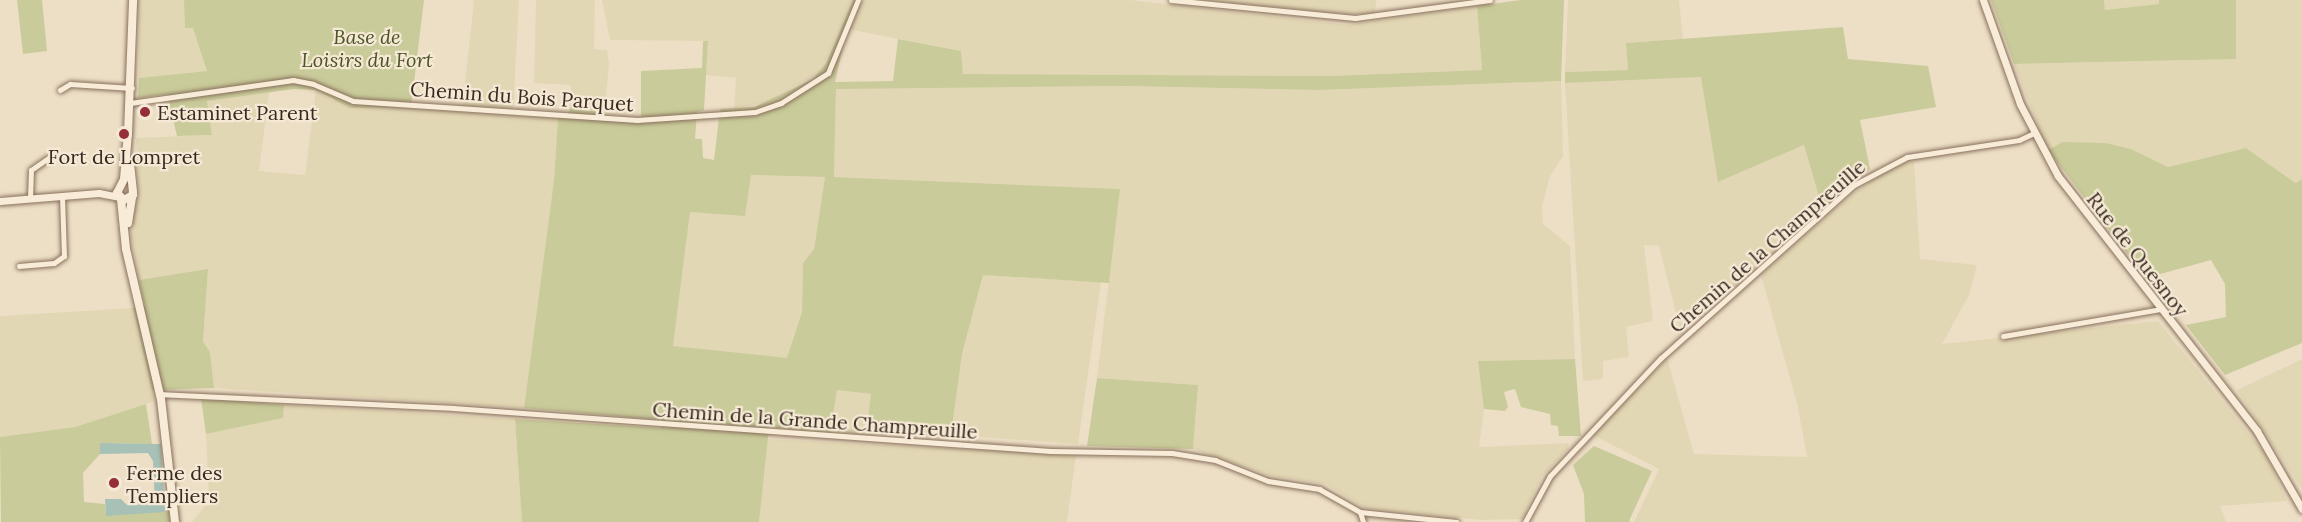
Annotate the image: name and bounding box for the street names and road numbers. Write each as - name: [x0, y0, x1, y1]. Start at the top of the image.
- street label: Chemin du Bois Parquet: [410, 76, 634, 116]
- street label: Chemin de la Champreuille: [1664, 154, 1870, 338]
- street label: Rue de Quesnoy: [2082, 187, 2194, 321]
- street label: Chemin de la Grande Champreuille: [652, 397, 978, 443]

